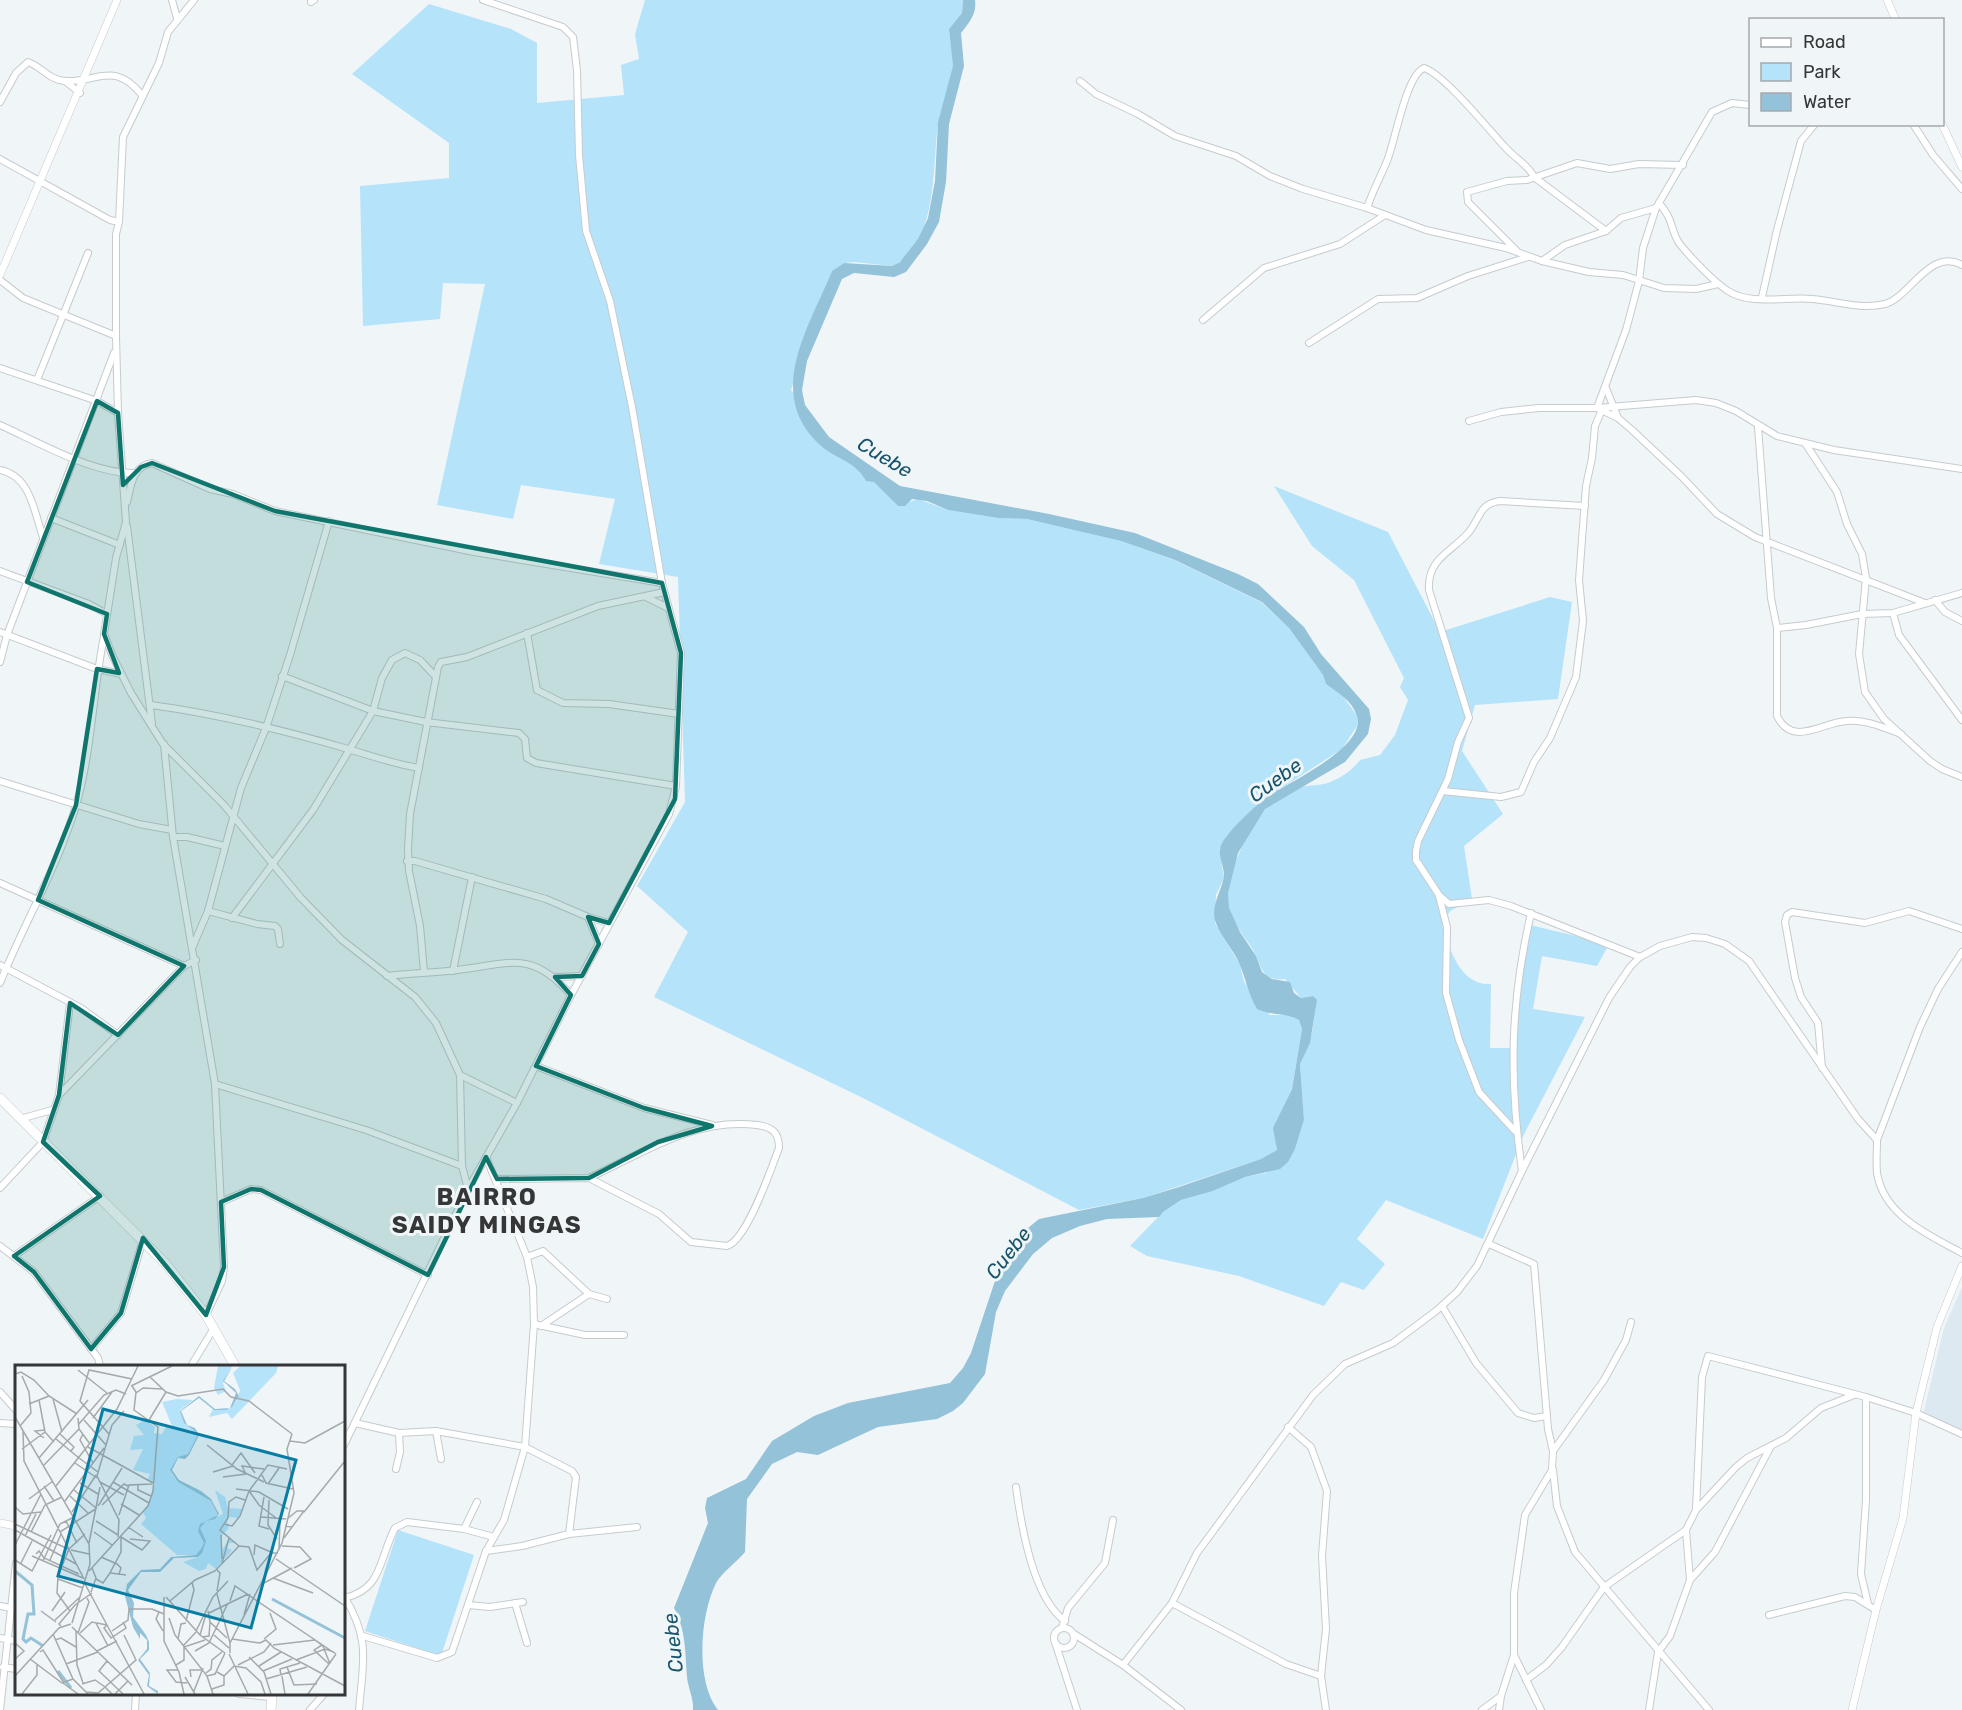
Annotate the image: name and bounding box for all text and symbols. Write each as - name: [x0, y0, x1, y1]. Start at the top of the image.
- legend: [1749, 18, 1944, 126]
- text: Road: [1803, 31, 1846, 53]
- text: Park: [1803, 61, 1841, 83]
- text: Water: [1803, 91, 1851, 113]
- water label: Cuebe: [853, 431, 917, 483]
- water label: Cuebe: [1244, 753, 1306, 807]
- district label: BAIRRO SAIDY MINGAS: [392, 1183, 582, 1239]
- water label: Cuebe: [980, 1222, 1036, 1284]
- inset map: [15, 1365, 345, 1695]
- water label: Cuebe: [658, 1612, 688, 1674]

